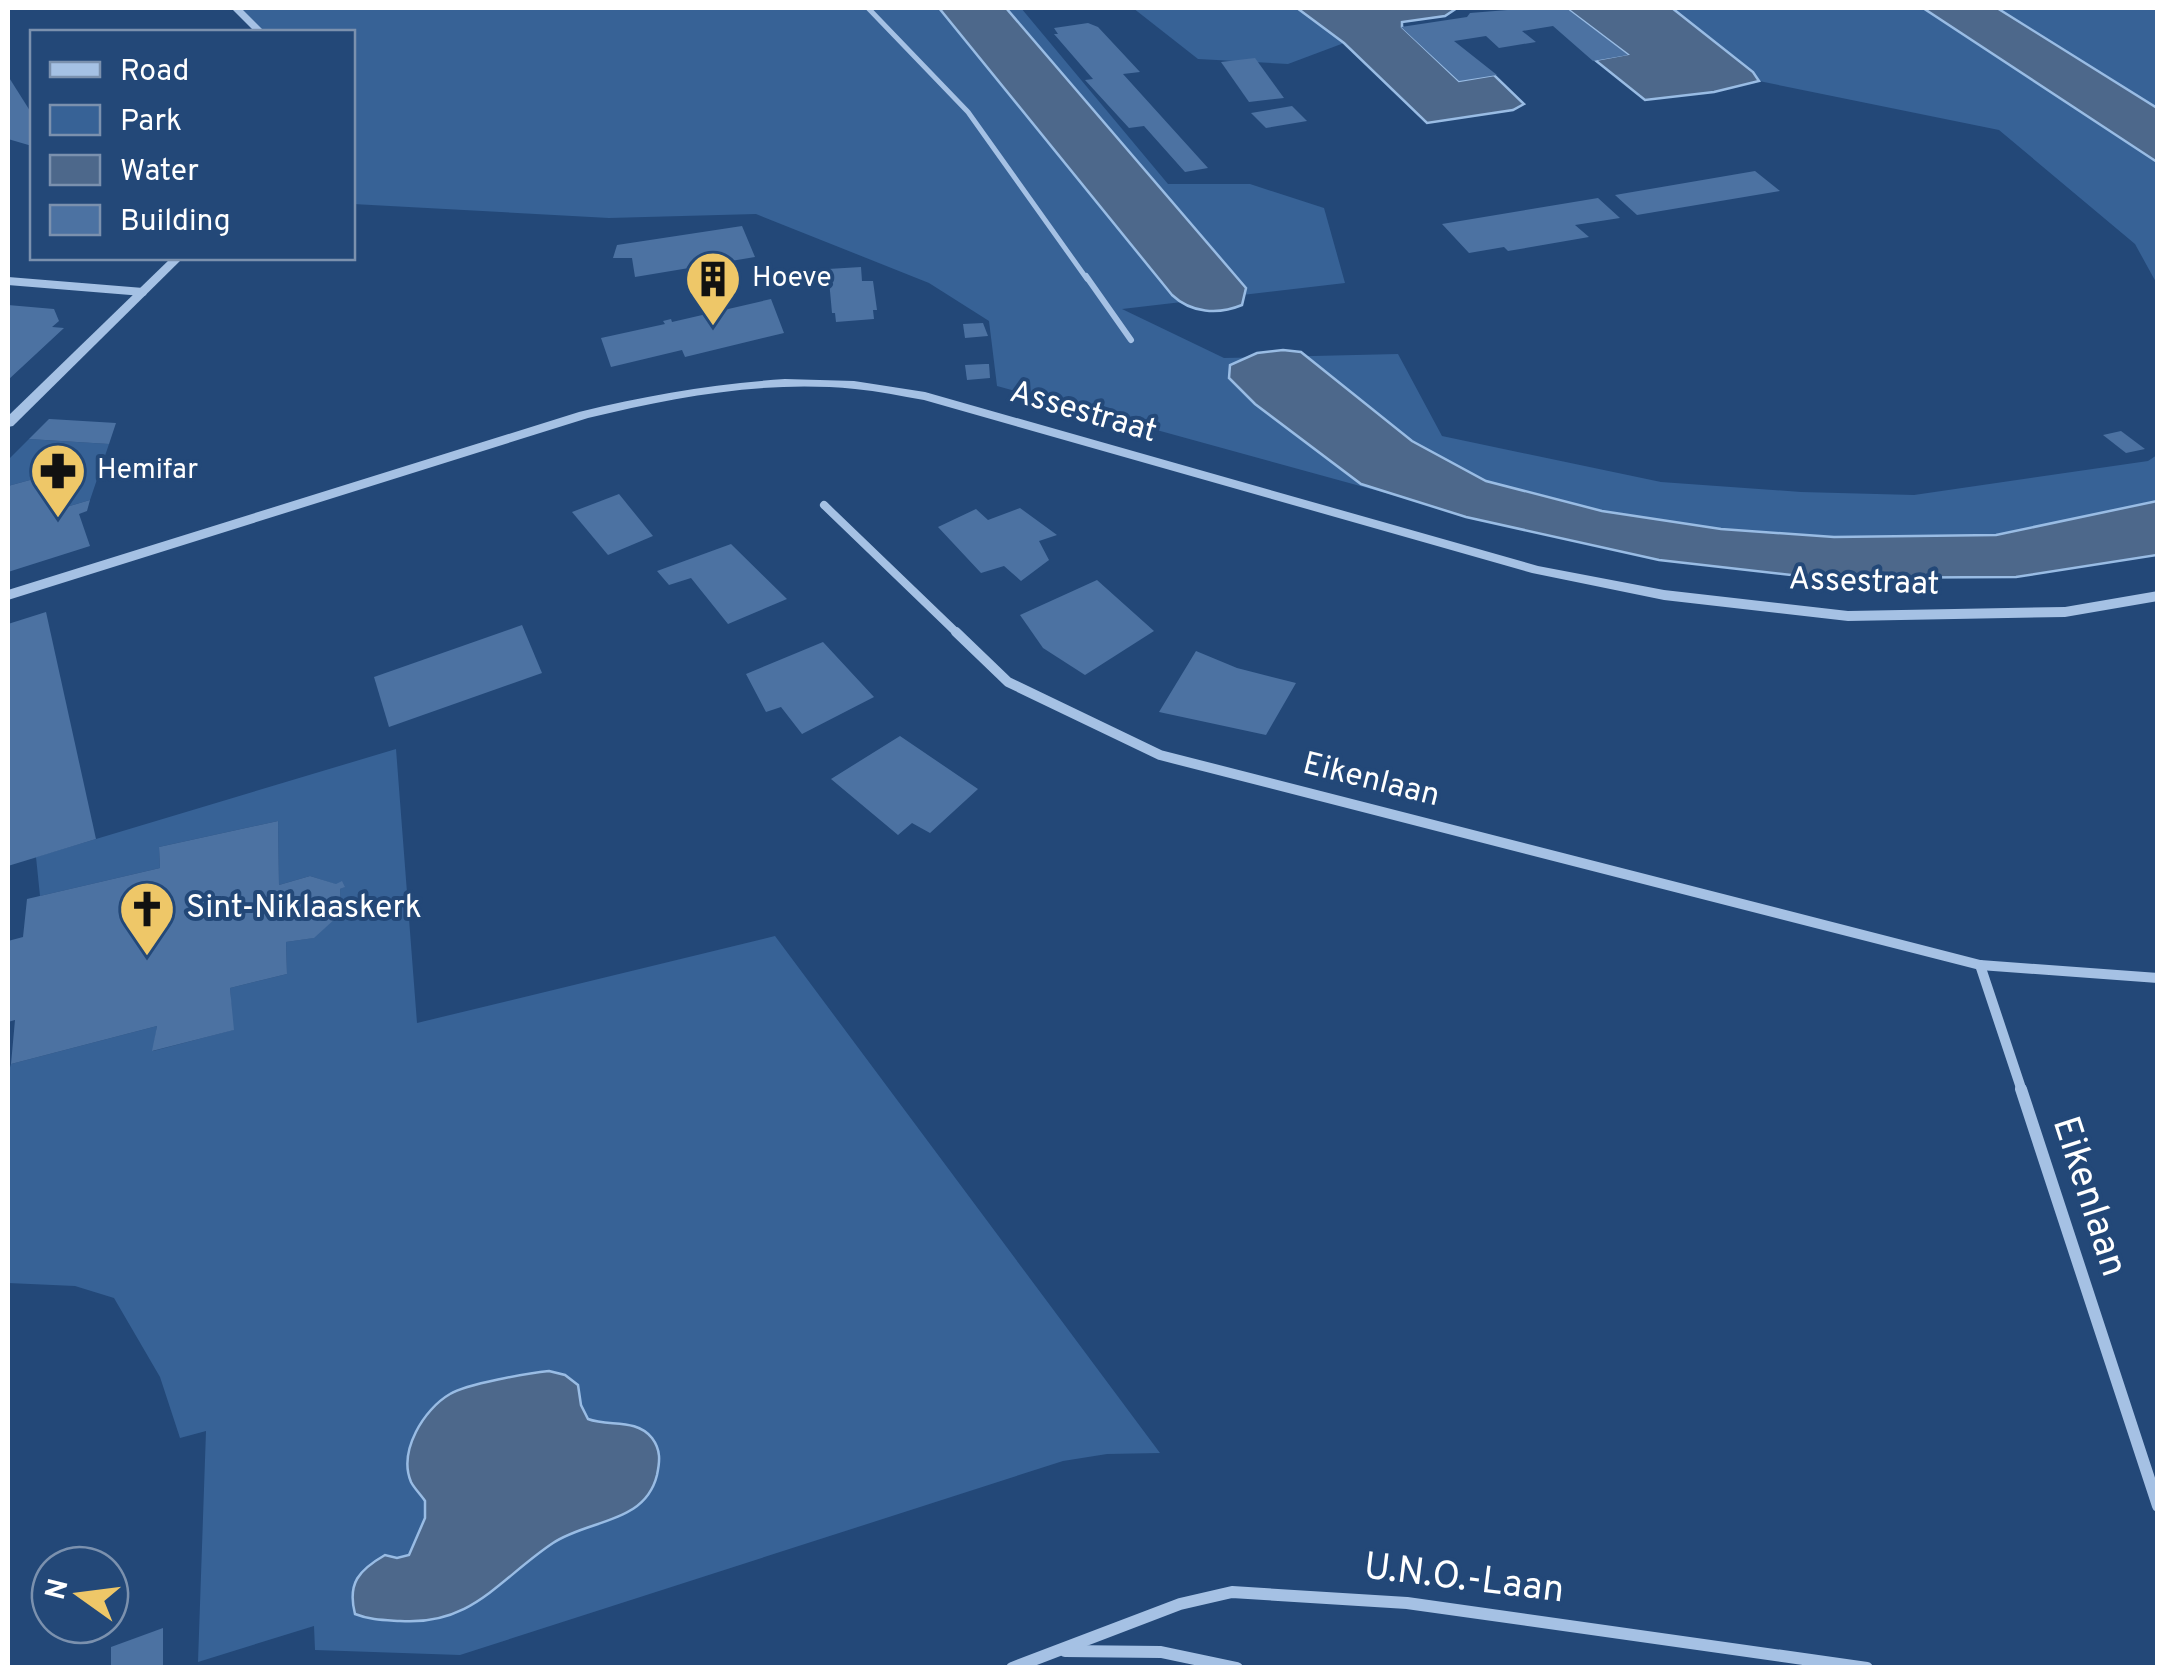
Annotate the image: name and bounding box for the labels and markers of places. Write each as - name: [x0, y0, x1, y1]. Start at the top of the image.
- building icon: Hoeve: [683, 249, 743, 328]
- place label: Hoeve: [752, 261, 832, 297]
- pharmacy icon: Hemifar: [28, 441, 88, 520]
- place label: Hemifar: [97, 453, 198, 489]
- church icon: Sint-Niklaaskerk: [117, 879, 177, 958]
- place label: Sint-Niklaaskerk: [186, 889, 422, 929]

